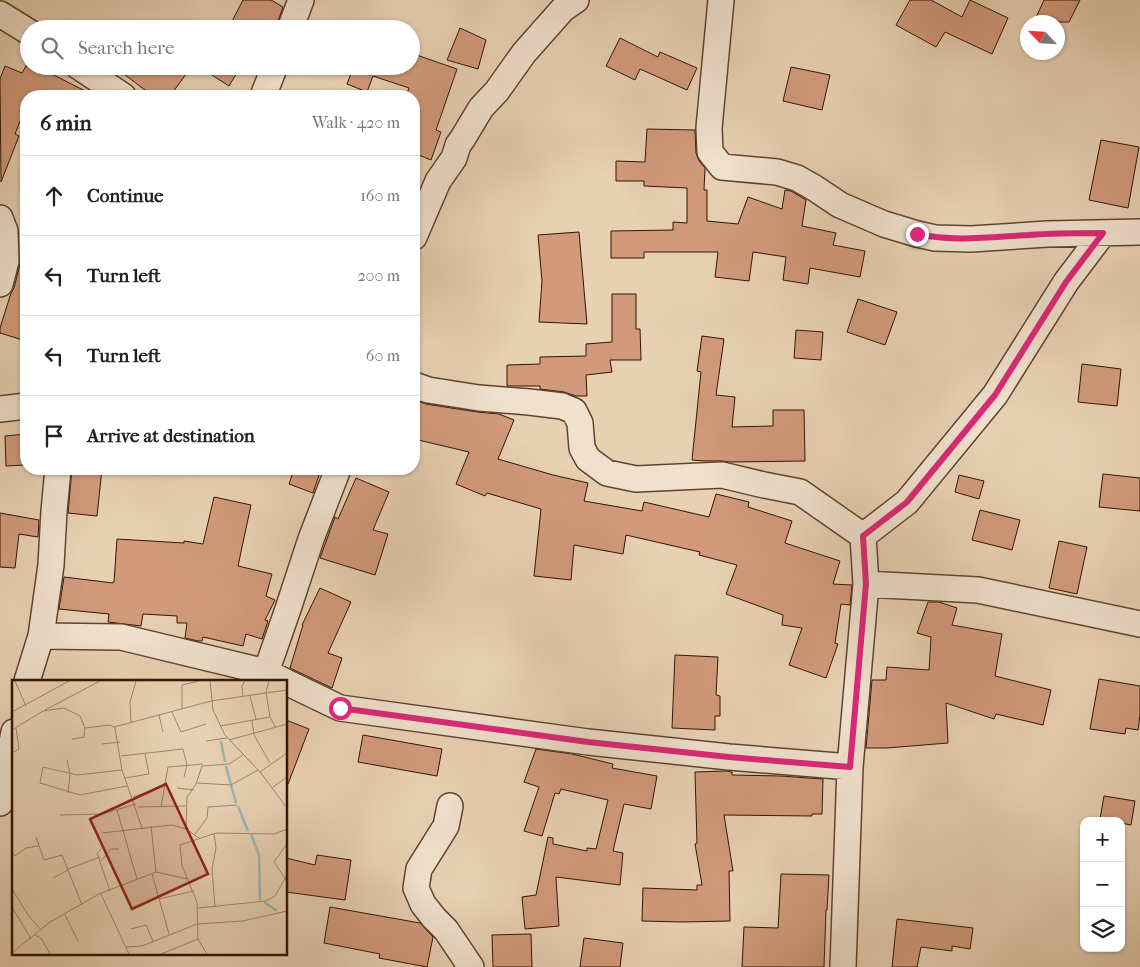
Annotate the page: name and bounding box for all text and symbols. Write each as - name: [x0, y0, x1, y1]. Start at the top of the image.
- north arrow: [1020, 15, 1065, 60]
- search box: [20, 20, 420, 75]
- icon: search: [38, 34, 66, 62]
- text: Search here: [78, 37, 174, 59]
- text: 6 min: [40, 111, 92, 135]
- text: Walk · 420 m: [312, 113, 400, 132]
- icon: ahead: [40, 182, 68, 210]
- text: Continue: [87, 185, 163, 207]
- text: 160 m: [360, 186, 400, 205]
- route end: [906, 223, 929, 246]
- icon: left: [40, 262, 68, 290]
- text: Turn left: [87, 265, 161, 287]
- text: 200 m: [357, 266, 400, 285]
- icon: left: [40, 342, 68, 370]
- text: Turn left: [87, 345, 161, 367]
- text: 60 m: [366, 346, 400, 365]
- icon: arrive: [40, 422, 68, 450]
- text: Arrive at destination: [87, 425, 255, 447]
- inset map: [12, 680, 288, 954]
- route start: [329, 697, 352, 720]
- map controls: [1080, 817, 1125, 952]
- button: +: [1080, 817, 1125, 862]
- button: −: [1080, 862, 1125, 907]
- button: layers: [1080, 907, 1125, 952]

